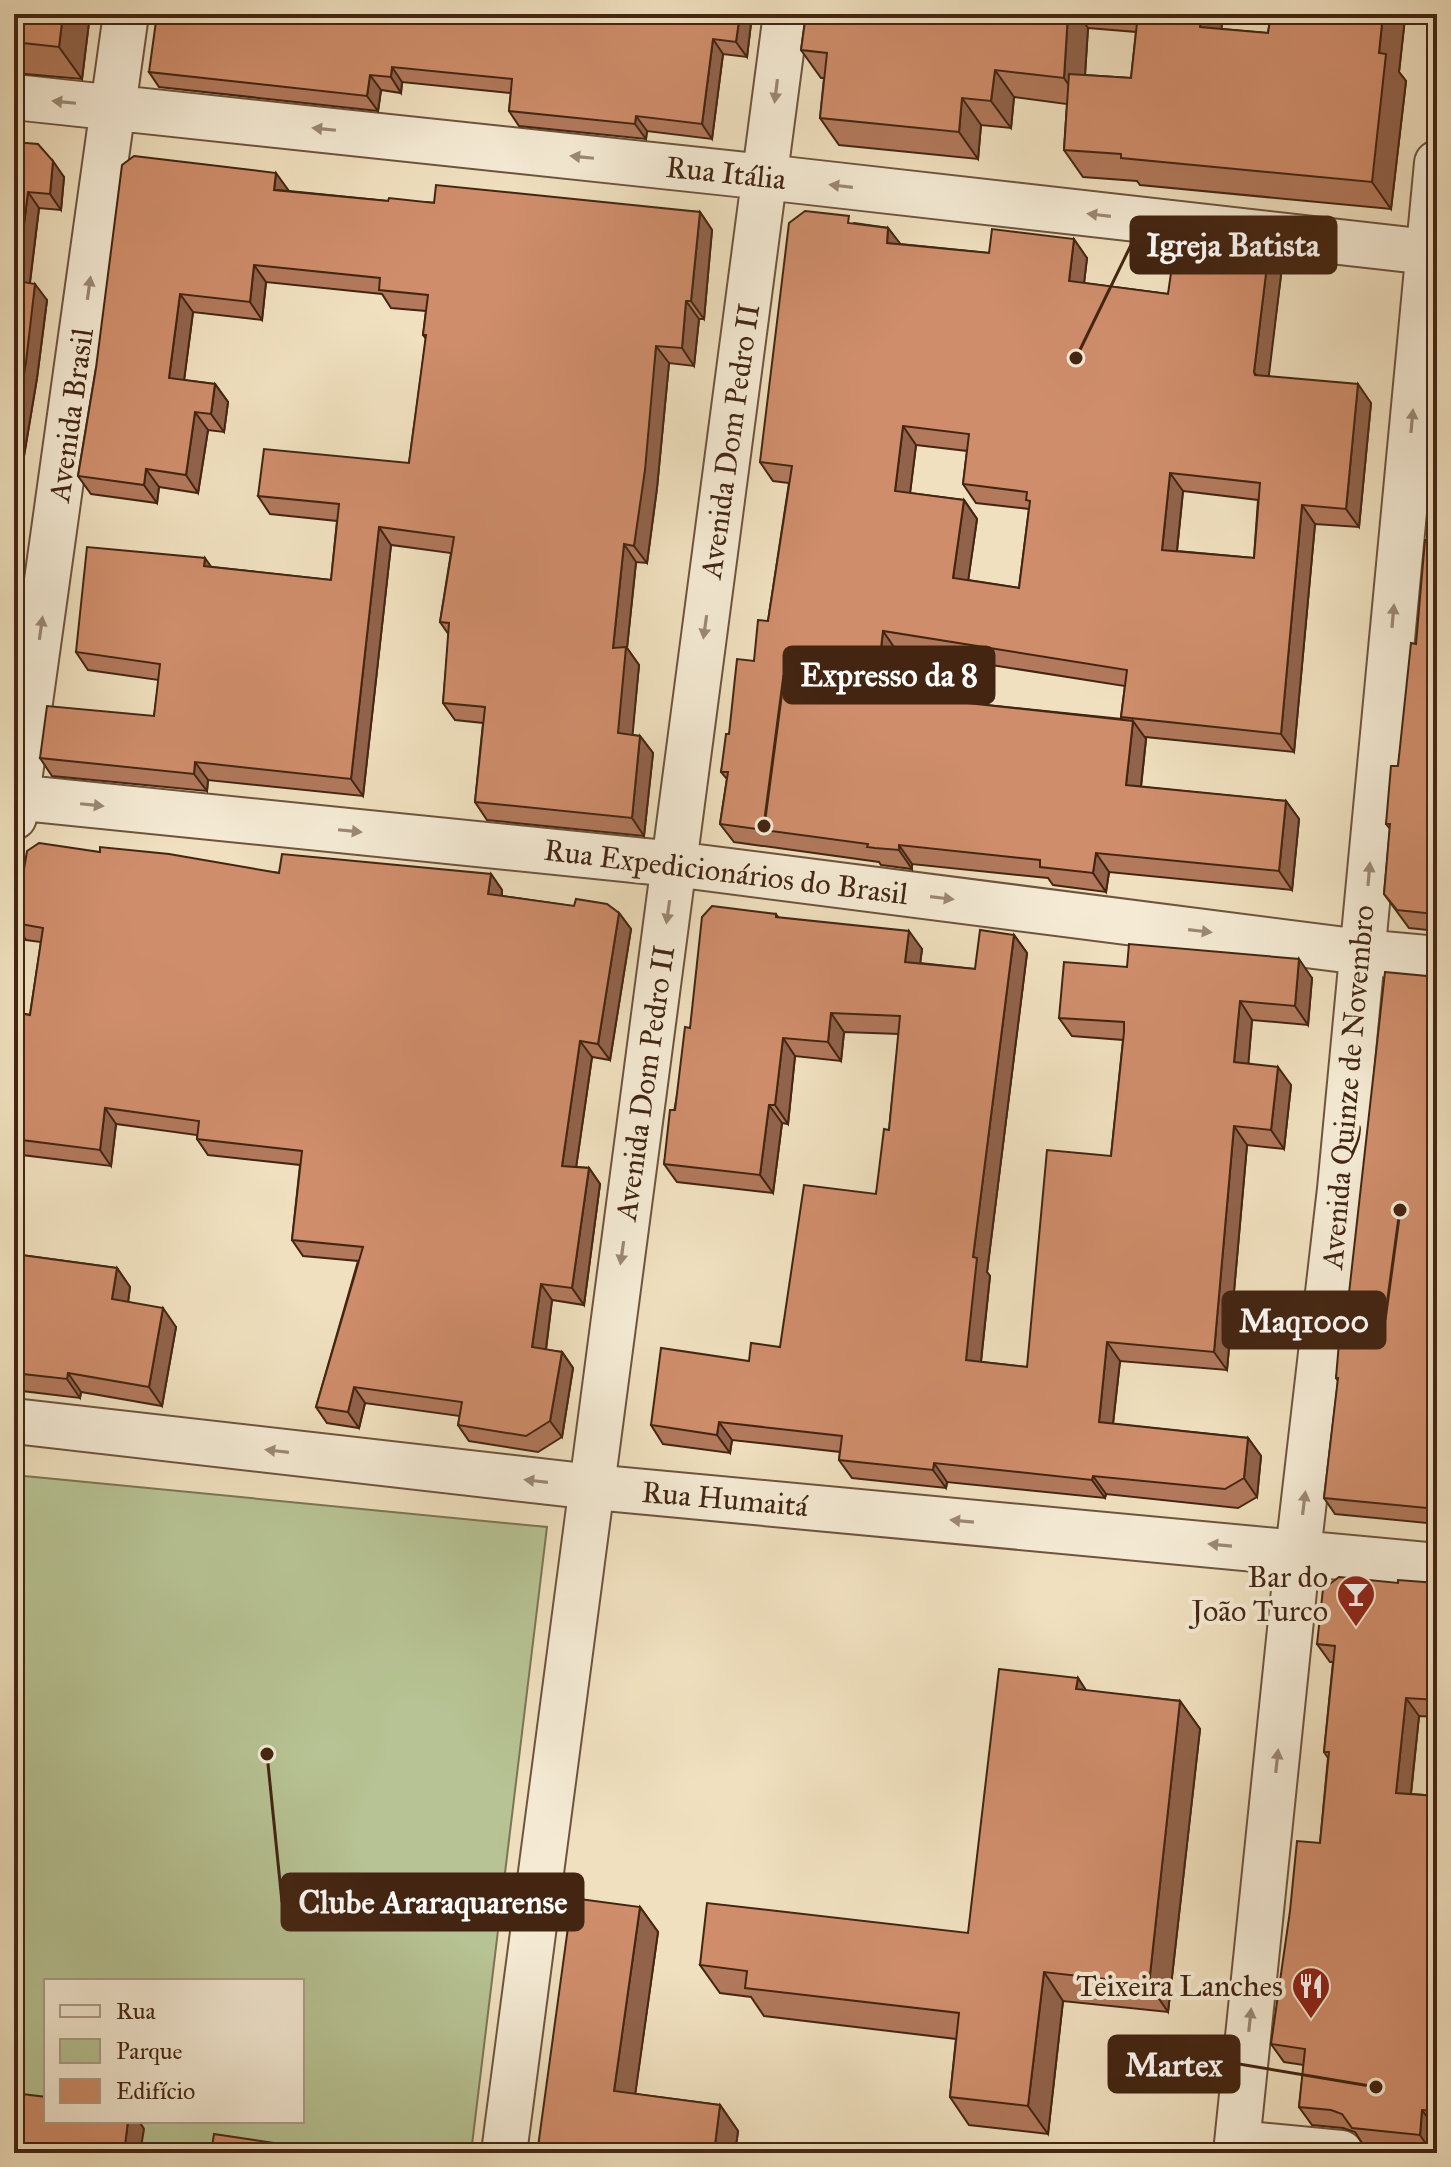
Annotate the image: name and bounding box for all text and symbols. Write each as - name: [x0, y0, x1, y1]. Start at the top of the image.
- one-way arrow: [769, 79, 782, 104]
- one-way arrow: [51, 95, 76, 108]
- one-way arrow: [311, 123, 336, 136]
- street label: Rua Itália: [664, 149, 788, 197]
- one-way arrow: [569, 151, 594, 164]
- one-way arrow: [828, 179, 853, 192]
- one-way arrow: [1086, 209, 1111, 222]
- callout: Igreja Batista: [1131, 217, 1336, 273]
- text: Igreja Batista: [1147, 226, 1321, 265]
- one-way arrow: [83, 275, 96, 300]
- street label: Avenida Dom Pedro II: [693, 301, 767, 583]
- street label: Avenida Brasil: [41, 325, 101, 506]
- one-way arrow: [1405, 408, 1418, 433]
- one-way arrow: [1387, 603, 1400, 628]
- one-way arrow: [698, 615, 711, 640]
- one-way arrow: [35, 616, 48, 641]
- callout: Expresso da 8: [784, 647, 994, 703]
- text: Expresso da 8: [800, 656, 978, 695]
- one-way arrow: [80, 799, 105, 812]
- one-way arrow: [338, 825, 363, 838]
- street label: Rua Expedicionários do Brasil: [542, 832, 911, 912]
- one-way arrow: [1362, 861, 1375, 886]
- one-way arrow: [930, 892, 955, 905]
- one-way arrow: [661, 900, 674, 925]
- street label: Avenida Quinze de Novembro: [1314, 904, 1382, 1272]
- one-way arrow: [1188, 925, 1213, 938]
- street label: Avenida Dom Pedro II: [608, 943, 682, 1225]
- one-way arrow: [616, 1241, 629, 1266]
- callout: Maq1000: [1223, 1292, 1385, 1348]
- text: Maq1000: [1239, 1302, 1369, 1341]
- one-way arrow: [264, 1445, 289, 1458]
- one-way arrow: [523, 1474, 548, 1487]
- street label: Rua Humaitá: [640, 1474, 810, 1524]
- one-way arrow: [1298, 1490, 1311, 1515]
- one-way arrow: [949, 1515, 974, 1528]
- one-way arrow: [1208, 1538, 1233, 1551]
- place label: Bar do João Turco: [1188, 1559, 1328, 1629]
- bar icon: Bar do João Turco: [1335, 1573, 1377, 1628]
- one-way arrow: [1270, 1748, 1283, 1773]
- callout: Clube Araraquarense: [282, 1874, 583, 1930]
- text: Clube Araraquarense: [299, 1883, 567, 1922]
- restaurant icon: Teixeira Lanches: [1290, 1965, 1332, 2020]
- place label: Teixeira Lanches: [1076, 1968, 1283, 2004]
- legend: [44, 1979, 304, 2123]
- text: Rua: [116, 1996, 156, 2026]
- one-way arrow: [1244, 2007, 1257, 2032]
- text: Parque: [116, 2036, 183, 2066]
- callout: Martex: [1109, 2036, 1239, 2092]
- text: Martex: [1125, 2046, 1223, 2085]
- text: Edifício: [116, 2076, 195, 2106]

